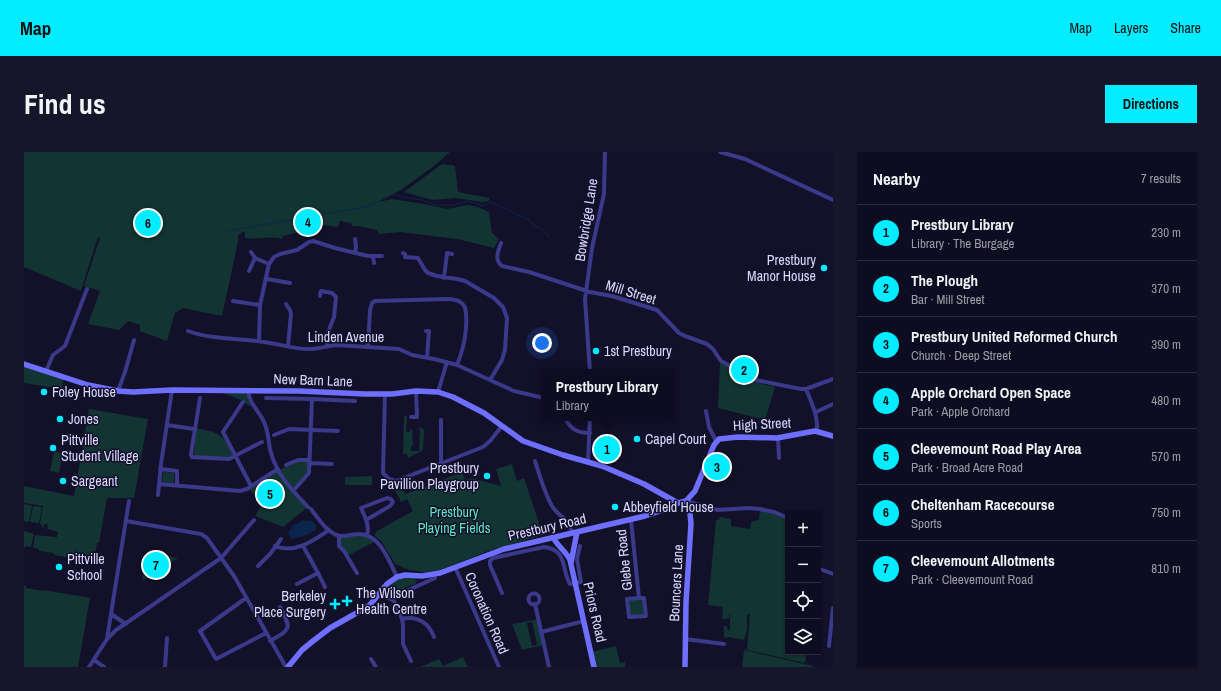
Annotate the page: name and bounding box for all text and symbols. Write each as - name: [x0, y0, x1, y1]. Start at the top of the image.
- text: Map: [20, 15, 51, 41]
- text: Map: [1070, 19, 1092, 37]
- text: Layers: [1114, 19, 1148, 37]
- text: Share: [1170, 19, 1201, 37]
- text: Find us: [24, 85, 106, 123]
- button: Directions: [1105, 85, 1197, 123]
- text: Nearby: [873, 167, 920, 190]
- text: 7 results: [1141, 170, 1181, 187]
- street label: Bowbridge Lane: [571, 177, 601, 263]
- pin: 4: [295, 207, 321, 237]
- pin: 6: [135, 208, 161, 238]
- text: Prestbury Library: [911, 214, 1014, 235]
- text: 1: [883, 224, 889, 241]
- text: 230 m: [1151, 224, 1181, 241]
- text: Library · The Burgage: [911, 235, 1015, 252]
- place label: Prestbury Manor House: [747, 251, 816, 285]
- marker: Prestbury Manor House: [819, 263, 829, 273]
- text: The Plough: [911, 270, 978, 291]
- street label: Mill Street: [604, 276, 658, 308]
- text: 2: [883, 280, 889, 297]
- text: 370 m: [1151, 280, 1181, 297]
- text: Bar · Mill Street: [911, 291, 984, 308]
- text: Prestbury United Reformed Church: [911, 326, 1117, 347]
- street label: Linden Avenue: [308, 328, 384, 346]
- your location: [532, 333, 552, 353]
- text: 3: [883, 336, 889, 353]
- text: 390 m: [1151, 336, 1181, 353]
- place label: 1st Prestbury: [604, 342, 672, 360]
- marker: 1st Prestbury: [591, 346, 601, 356]
- text: Church · Deep Street: [911, 347, 1011, 364]
- pin: 2: [731, 355, 757, 385]
- popup: [541, 369, 673, 421]
- street label: New Barn Lane: [273, 370, 353, 390]
- text: Prestbury Library: [556, 376, 658, 397]
- text: Apple Orchard Open Space: [911, 382, 1071, 403]
- place label: Foley House: [52, 383, 116, 401]
- marker: Foley House: [39, 387, 49, 397]
- text: 4: [883, 392, 889, 409]
- text: 480 m: [1151, 392, 1181, 409]
- text: Library: [556, 397, 589, 414]
- text: Park · Apple Orchard: [911, 403, 1010, 420]
- place label: Jones: [68, 410, 99, 428]
- street label: High Street: [733, 413, 791, 435]
- marker: Jones: [55, 414, 65, 424]
- place label: Capel Court: [645, 430, 706, 448]
- place label: Pittville Student Village: [61, 431, 139, 465]
- pin: 1: [594, 434, 620, 464]
- marker: Capel Court: [632, 434, 642, 444]
- text: Cleevemount Road Play Area: [911, 438, 1081, 459]
- marker: Pittville Student Village: [48, 443, 58, 453]
- text: 5: [883, 448, 889, 465]
- text: 570 m: [1151, 448, 1181, 465]
- pin: 3: [704, 452, 730, 482]
- place label: Prestbury Pavillion Playgroup: [380, 459, 479, 493]
- text: Park · Broad Acre Road: [911, 459, 1023, 476]
- marker: Prestbury Pavillion Playgroup: [482, 471, 492, 481]
- place label: Sargeant: [71, 472, 118, 490]
- marker: Sargeant: [58, 476, 68, 486]
- pin: 5: [257, 479, 283, 509]
- text: Cheltenham Racecourse: [911, 494, 1055, 515]
- place label: Abbeyfield House: [622, 498, 714, 516]
- marker: Abbeyfield House: [610, 502, 620, 512]
- park label: Prestbury Playing Fields: [418, 503, 491, 537]
- text: 6: [883, 504, 889, 521]
- text: 750 m: [1151, 504, 1181, 521]
- street label: Prestbury Road: [506, 509, 588, 545]
- map controls: [785, 511, 821, 655]
- button: +: [785, 511, 821, 547]
- text: Sports: [911, 515, 942, 532]
- street label: Glebe Road: [612, 529, 636, 591]
- street label: Bouncers Lane: [665, 544, 687, 622]
- button: −: [785, 547, 821, 583]
- place label: Pittville School: [67, 550, 105, 584]
- pin: 7: [143, 550, 169, 580]
- text: Cleevemount Allotments: [911, 550, 1055, 571]
- text: 7: [883, 560, 889, 577]
- text: 810 m: [1151, 560, 1181, 577]
- marker: Pittville School: [54, 562, 64, 572]
- street label: Coronation Road: [461, 569, 513, 657]
- text: Park · Cleevemount Road: [911, 571, 1033, 588]
- street label: Priors Road: [579, 580, 611, 644]
- button: locate: [785, 583, 821, 619]
- place label: The Wilson Health Centre: [356, 584, 427, 618]
- place label: Berkeley Place Surgery: [254, 587, 326, 621]
- marker: The Wilson Health Centre: [341, 595, 353, 607]
- marker: Berkeley Place Surgery: [329, 598, 341, 610]
- button: layers: [785, 619, 821, 655]

